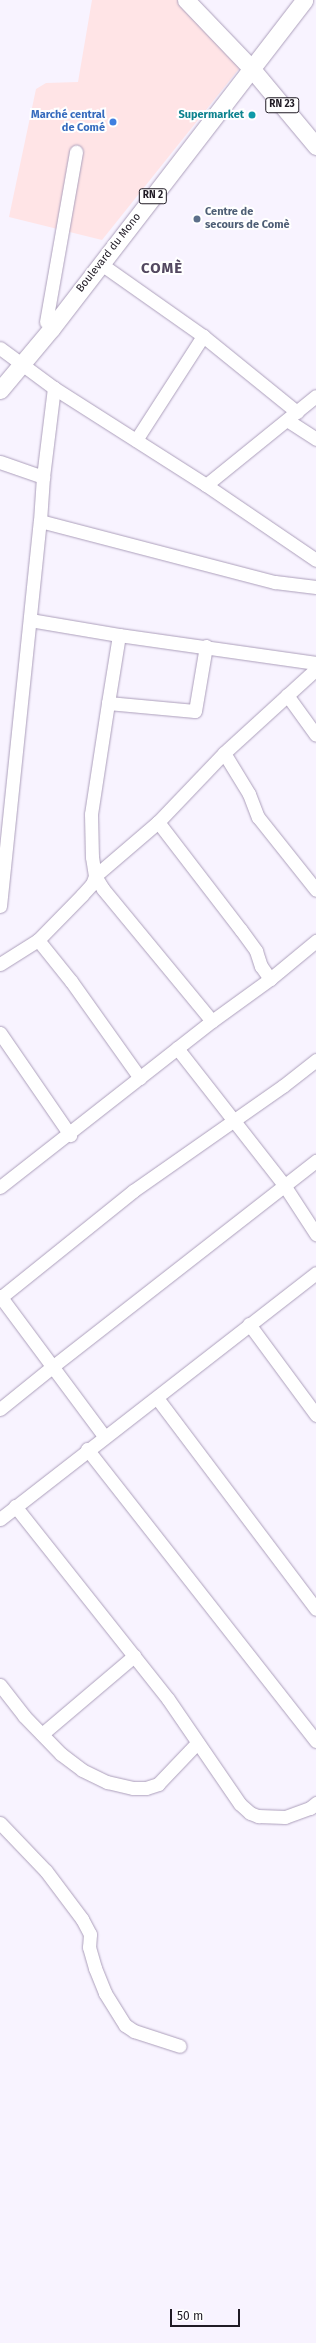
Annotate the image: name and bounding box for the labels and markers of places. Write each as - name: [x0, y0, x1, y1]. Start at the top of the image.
- place label: Supermarket: [178, 108, 244, 122]
- place label: Marché central de Comé: [31, 109, 105, 135]
- marker: Supermarket: [247, 110, 257, 120]
- marker: Marché central de Comé: [108, 117, 118, 127]
- place label: Centre de secours de Comè: [205, 206, 290, 232]
- marker: Centre de secours de Comè: [192, 214, 202, 224]

